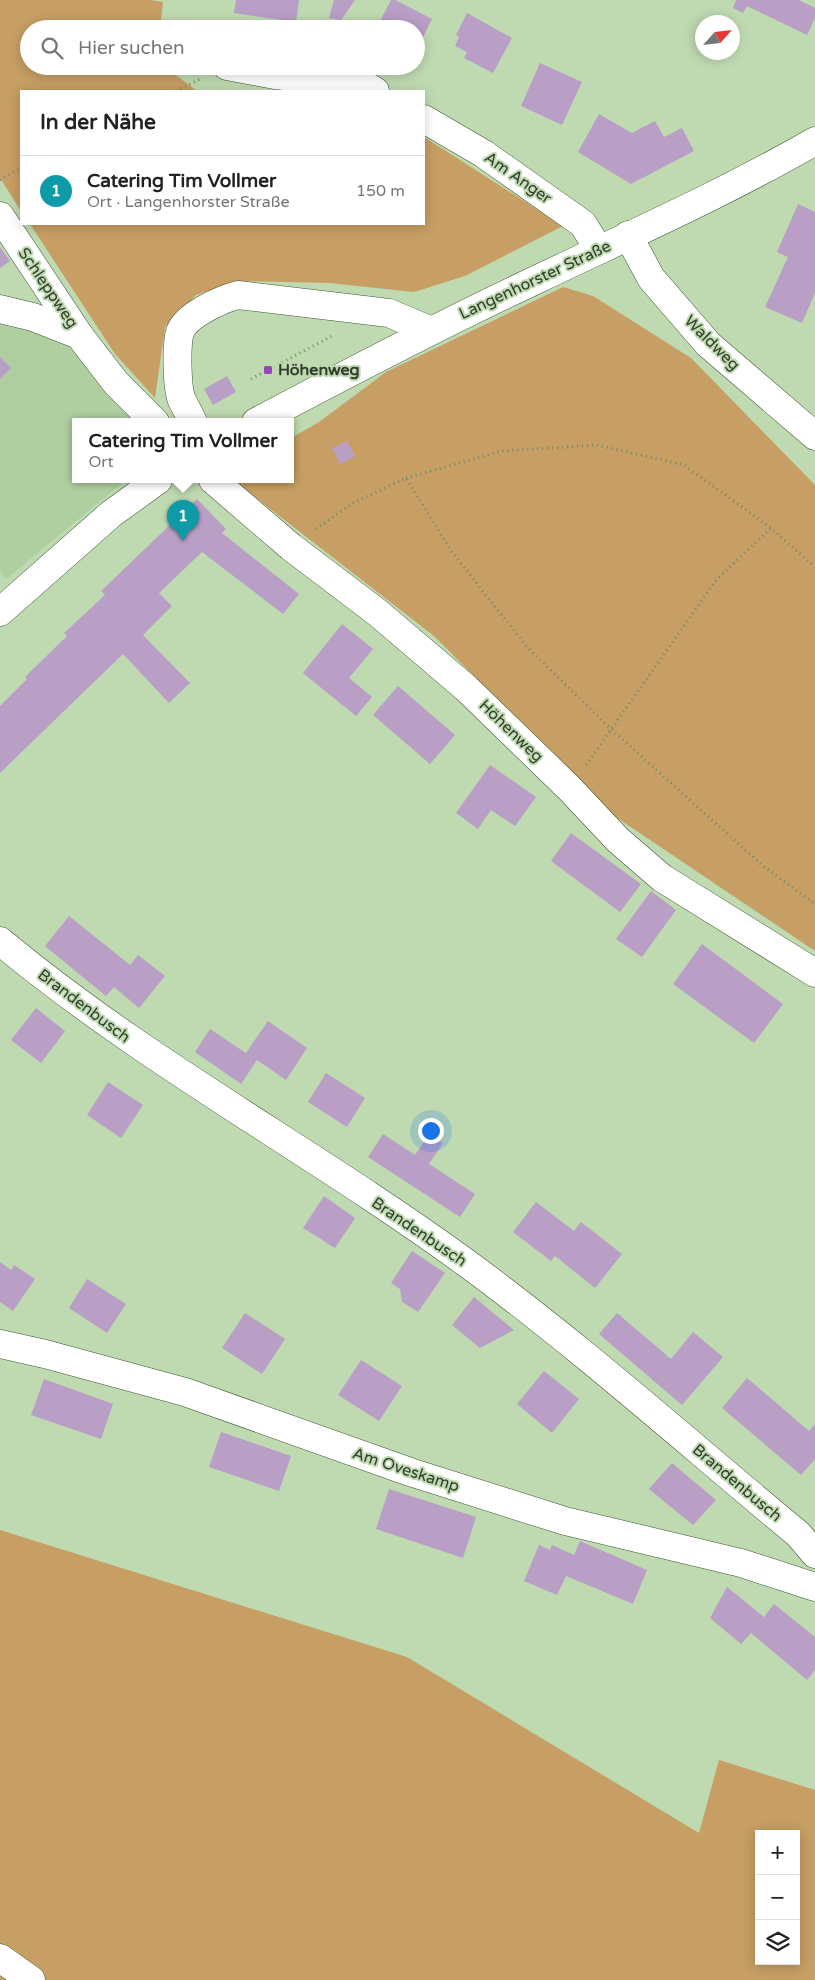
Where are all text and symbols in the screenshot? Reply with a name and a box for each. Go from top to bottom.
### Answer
north arrow [695,15,740,60]
search box [20,20,425,75]
icon: search [38,34,66,62]
text: Hier suchen [78,37,185,59]
text: In der Nähe [40,110,156,135]
street label: Am Anger [480,148,556,209]
text: Catering Tim Vollmer [87,170,276,192]
text: 1 [51,181,61,201]
text: 150 m [356,181,405,201]
text: Ort · Langenhorster Straße [87,192,290,212]
street label: Langenhorster Straße [456,236,614,324]
street label: Schleppweg [14,244,82,332]
street label: Waldweg [680,311,744,375]
place label: Höhenweg [278,360,360,380]
marker: Höhenweg [262,364,274,376]
popup [72,418,294,483]
text: Catering Tim Vollmer [88,430,278,452]
text: Ort [88,452,114,472]
pin: 1 [167,500,199,541]
street label: Höhenweg [475,695,547,767]
street label: Brandenbusch [34,965,134,1047]
your location [418,1118,444,1144]
street label: Brandenbusch [368,1193,470,1271]
street label: Brandenbusch [688,1440,786,1526]
street label: Am Oveskamp [350,1443,462,1497]
map controls [755,1830,800,1965]
button: + [755,1830,800,1875]
button: − [755,1875,800,1920]
button: layers [755,1920,800,1965]

